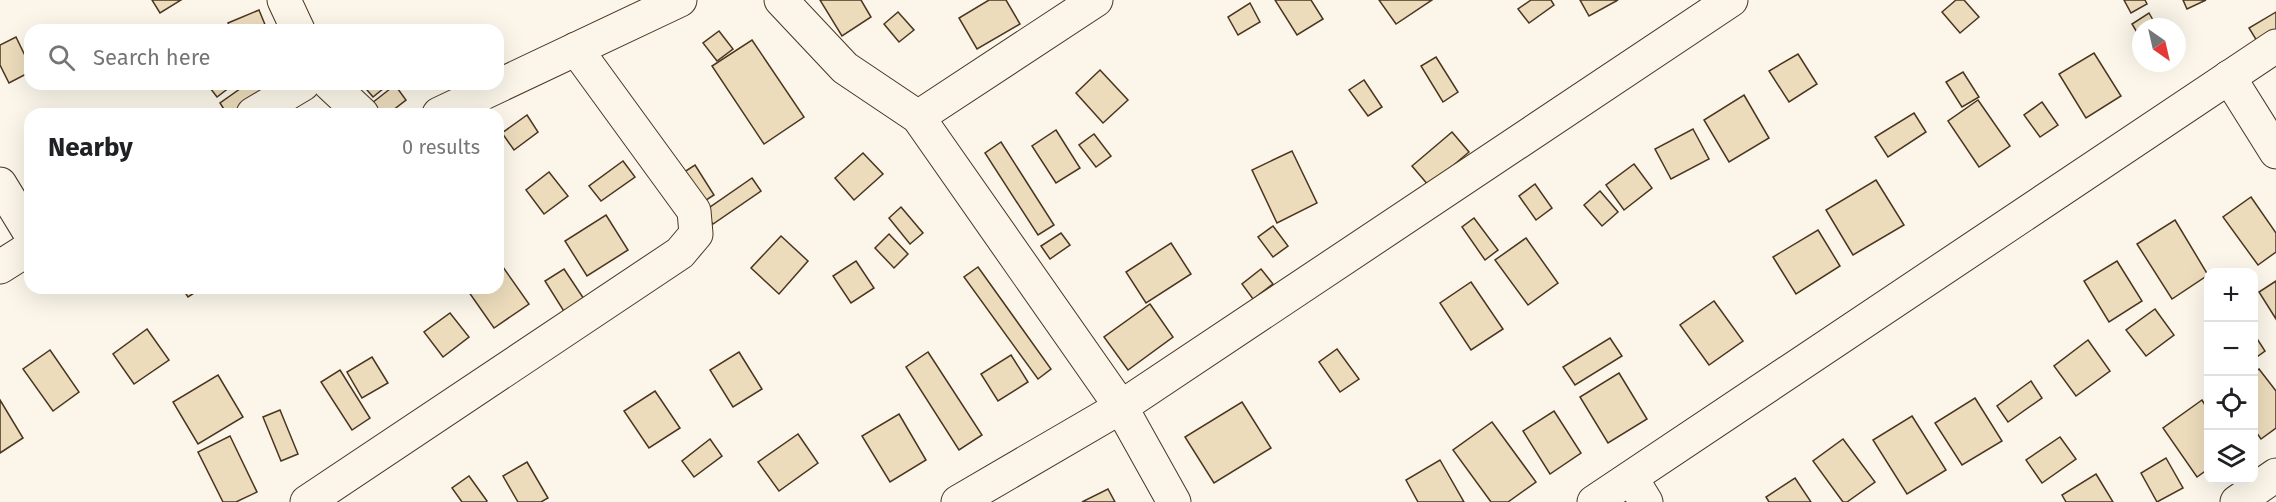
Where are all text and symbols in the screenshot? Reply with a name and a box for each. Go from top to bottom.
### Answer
north arrow [2132,18,2186,72]
search box [24,24,504,90]
icon: search [45,41,78,74]
text: Search here [93,44,211,71]
text: Nearby [48,132,133,163]
text: 0 results [402,135,480,159]
map controls [2204,268,2258,484]
button: + [2204,268,2258,322]
button: − [2204,322,2258,376]
button: locate [2204,376,2258,430]
button: layers [2204,430,2258,484]

